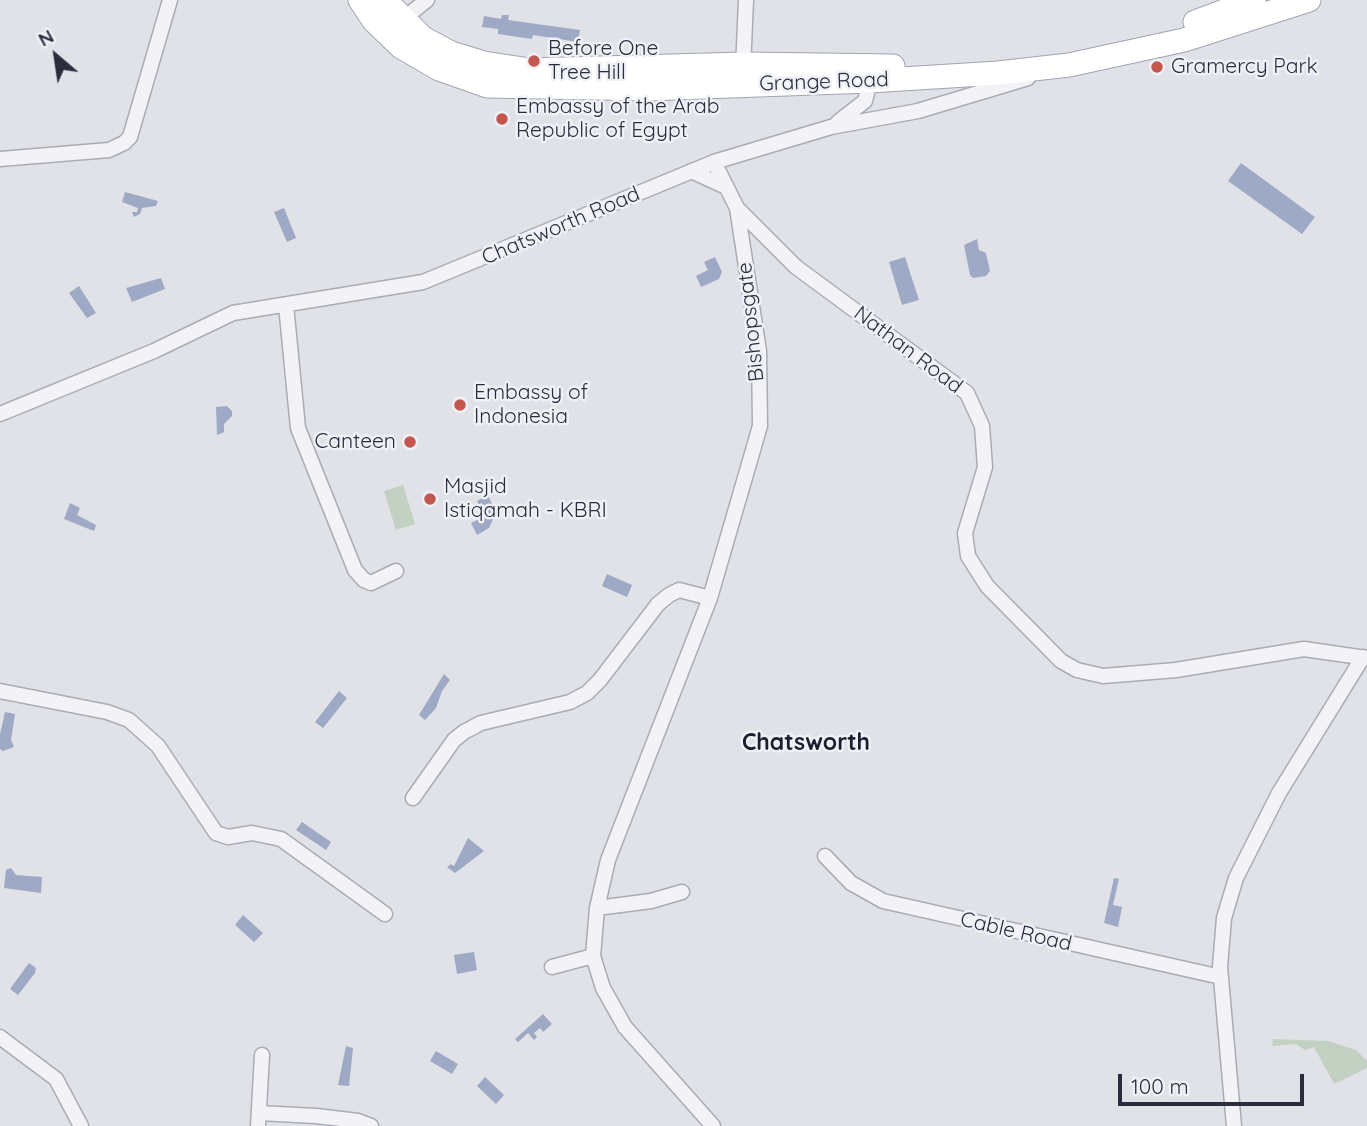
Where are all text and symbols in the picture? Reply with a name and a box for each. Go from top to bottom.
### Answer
north arrow [21,21,91,91]
text: N [34,24,58,52]
place label: Before One Tree Hill [548,36,658,86]
marker: Before One Tree Hill [526,53,542,69]
place label: Gramercy Park [1171,54,1318,80]
marker: Gramercy Park [1149,59,1165,75]
street label: Grange Road [759,67,889,97]
place label: Embassy of the Arab Republic of Egypt [516,94,719,144]
marker: Embassy of the Arab Republic of Egypt [494,111,510,127]
street label: Chatsworth Road [478,181,644,271]
street label: Bishopsgate [732,261,770,383]
street label: Nathan Road [849,301,967,399]
place label: Embassy of Indonesia [474,380,588,430]
marker: Embassy of Indonesia [452,397,468,413]
place label: Canteen [315,429,396,455]
marker: Canteen [402,434,418,450]
place label: Masjid Istiqamah - KBRI [444,474,607,524]
marker: Masjid Istiqamah - KBRI [422,491,438,507]
district label: Chatsworth [742,729,870,757]
street label: Cable Road [958,907,1074,957]
scale bar [1122,1060,1308,1104]
text: 100 m [1131,1073,1189,1099]

